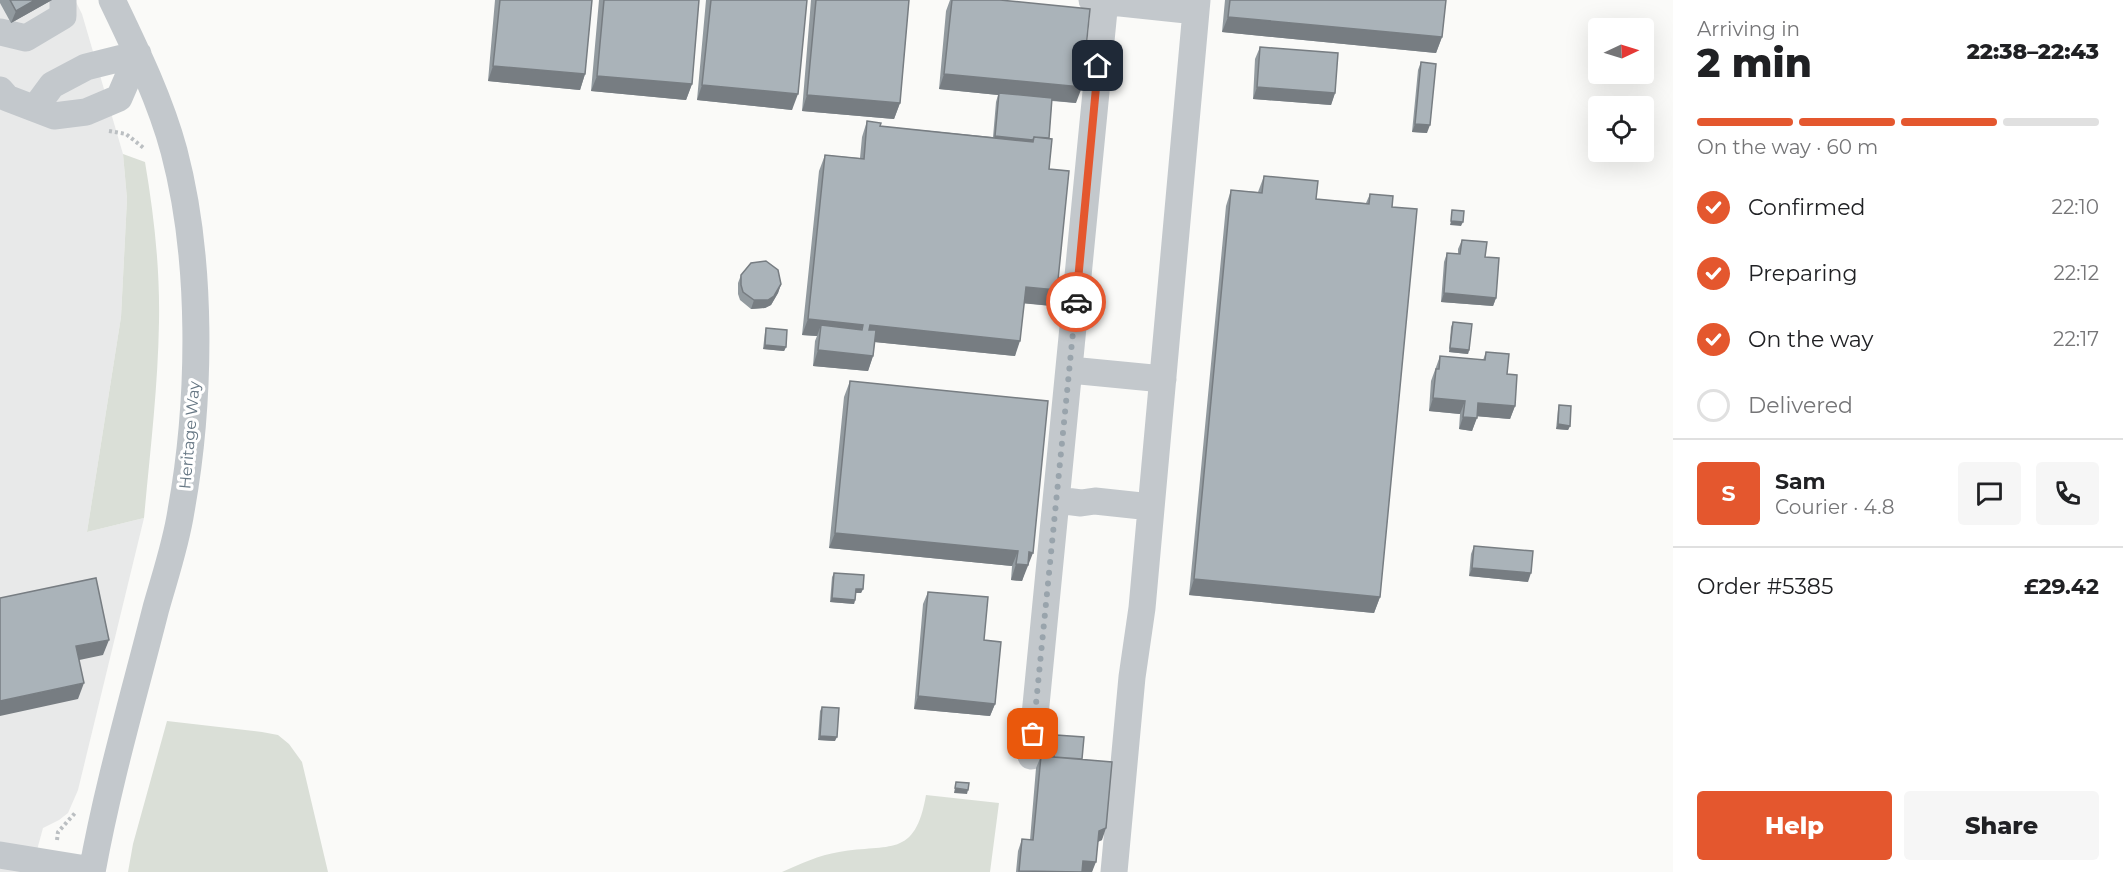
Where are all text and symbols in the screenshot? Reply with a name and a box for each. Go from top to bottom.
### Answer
text: Arriving in [1697,17,1800,41]
north arrow [1588,18,1654,84]
map controls [1588,18,1654,162]
text: 22:38–22:43 [1967,38,2099,65]
text: 2 min [1697,39,1812,87]
pin [1072,40,1123,91]
icon: home [1081,49,1114,82]
button: locate [1588,96,1654,162]
text: On the way · 60 m [1697,135,1878,159]
icon: check [1697,191,1730,224]
text: Confirmed [1748,194,1865,221]
text: 22:10 [2052,195,2099,219]
icon: check [1697,257,1730,290]
text: Preparing [1748,260,1857,287]
text: 22:12 [2053,261,2099,285]
courier [1046,272,1106,332]
icon: car [1060,286,1093,319]
icon: check [1697,323,1730,356]
text: On the way [1748,326,1873,353]
text: 22:17 [2053,327,2099,351]
street label: Heritage Way [175,380,204,490]
text: Delivered [1748,392,1853,419]
button: chat [1958,462,2021,525]
button: phone [2036,462,2099,525]
text: Sam [1775,468,1826,495]
text: S [1721,480,1736,507]
text: Courier · 4.8 [1775,495,1894,519]
text: Order #5385 [1697,573,1833,600]
text: £29.42 [2024,573,2099,600]
pin [1007,708,1058,759]
icon: bag [1016,717,1049,750]
button: Help [1697,791,1892,860]
button: Share [1904,791,2099,860]

